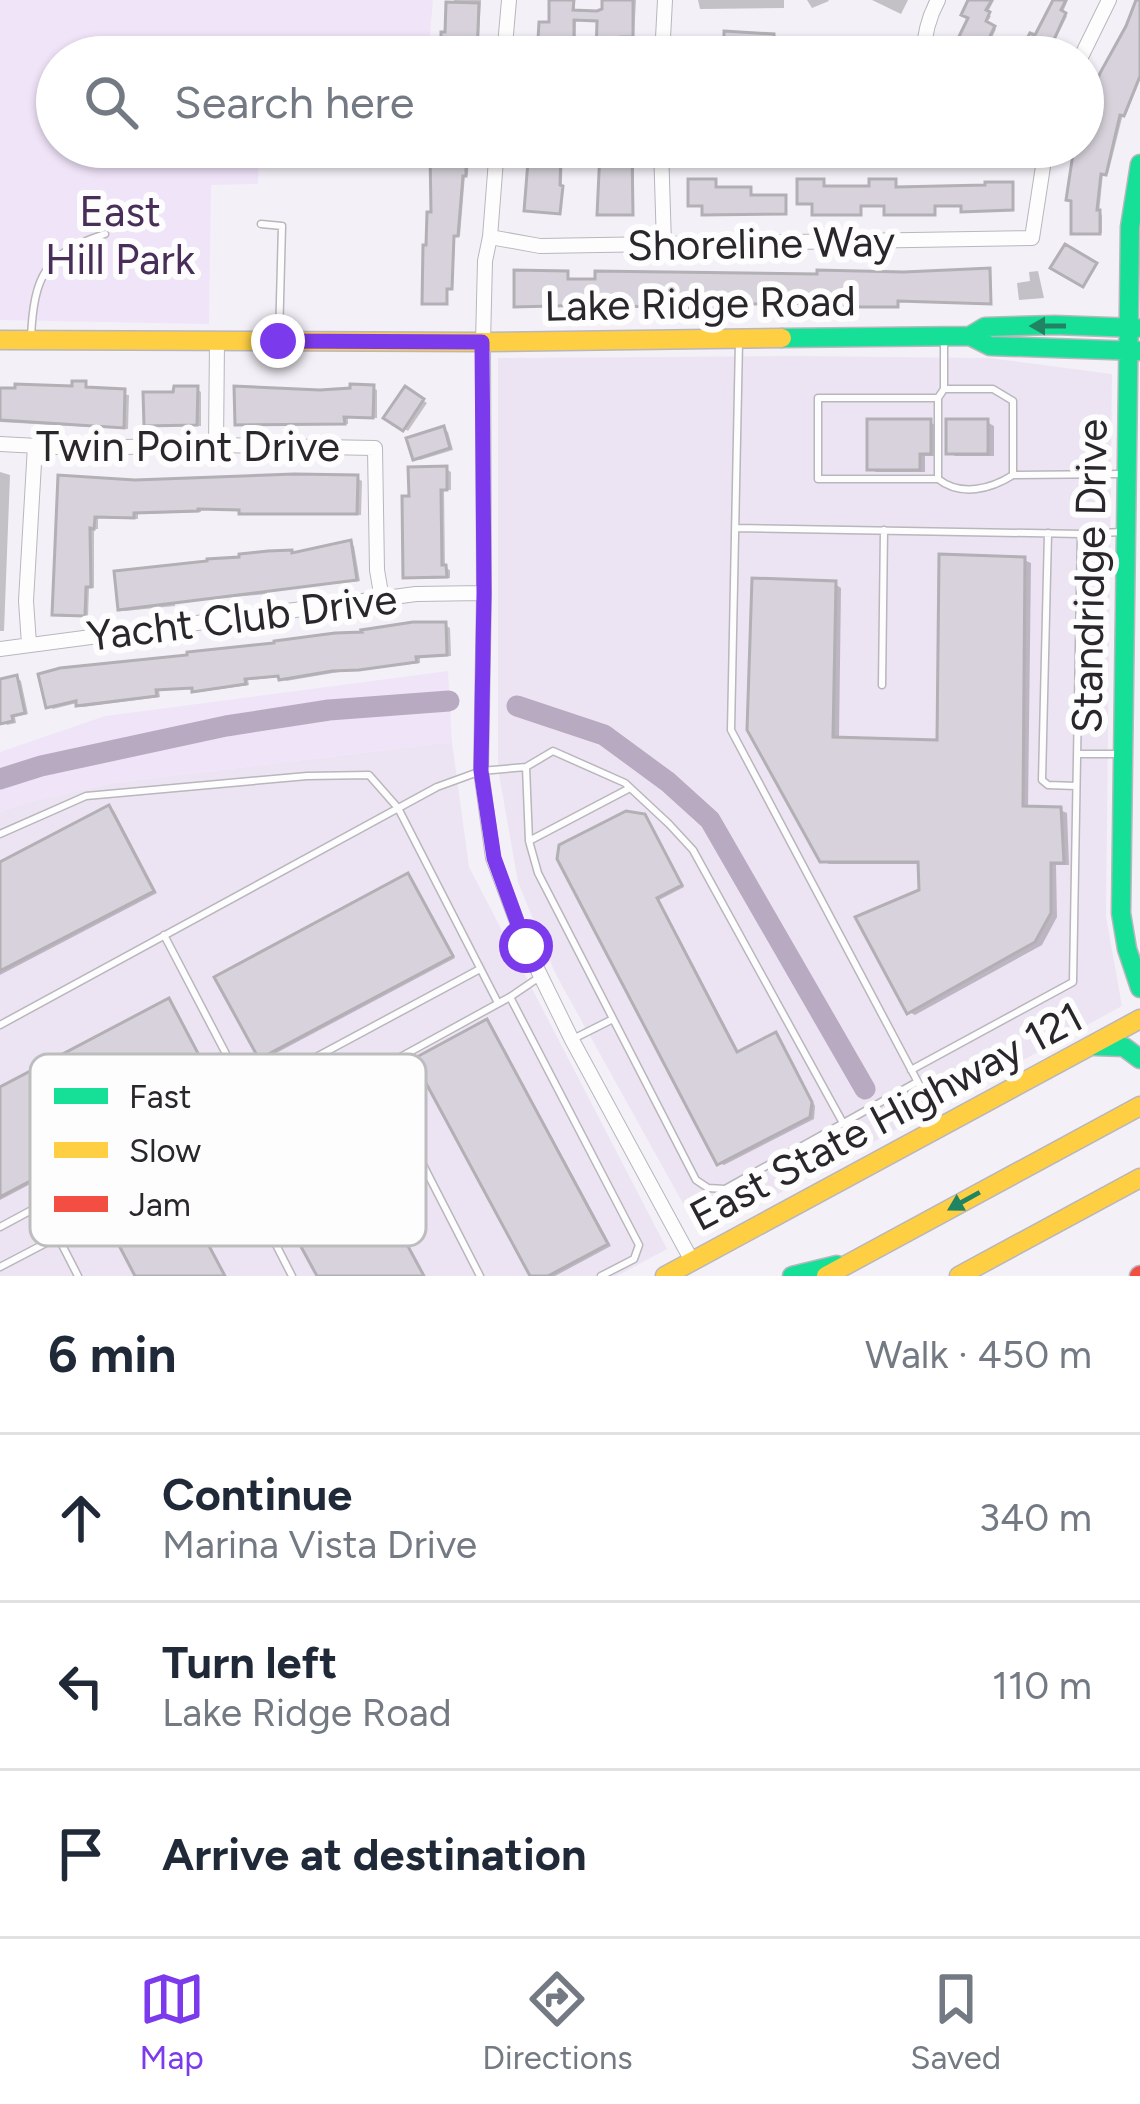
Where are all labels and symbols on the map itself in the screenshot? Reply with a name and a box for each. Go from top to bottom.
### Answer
park label: East Hill Park [45,186,196,285]
street label: Shoreline Way [626,216,896,271]
street label: Lake Ridge Road [544,275,856,332]
route end [251,314,305,368]
one-way arrow [1028,316,1066,336]
street label: Standridge Drive [1061,418,1118,734]
street label: Twin Point Drive [36,421,340,472]
street label: Yacht Club Drive [84,573,400,662]
route start [499,919,553,973]
street label: East State Highway 121 [681,991,1091,1242]
legend [30,1054,426,1246]
text: Fast [129,1077,191,1116]
text: Slow [129,1131,201,1170]
text: Jam [129,1185,191,1224]
one-way arrow [947,1190,982,1211]

